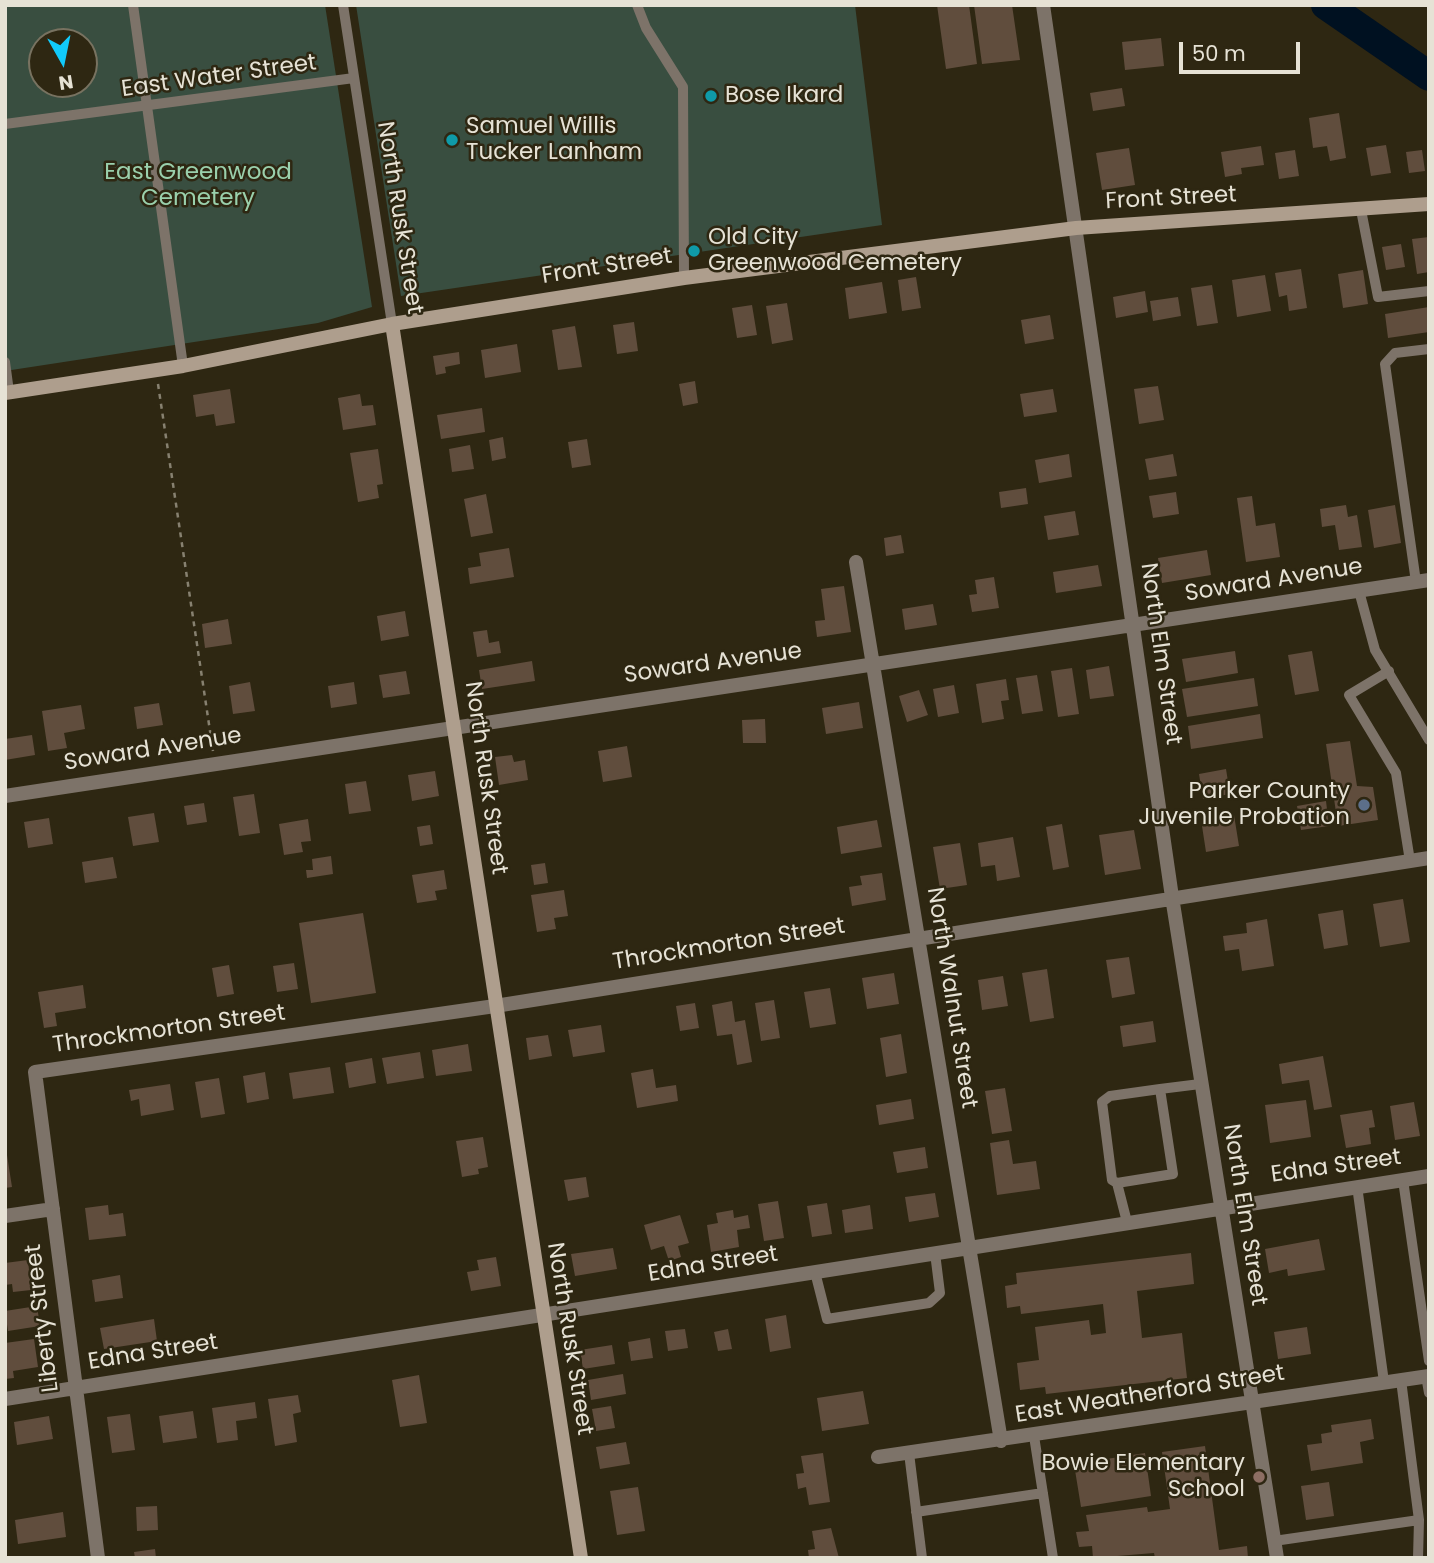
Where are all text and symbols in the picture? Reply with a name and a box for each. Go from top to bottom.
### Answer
north arrow [28,28,98,98]
scale bar [1182,28,1303,72]
text: 50 m [1192,39,1246,68]
street label: East Water Street [120,50,318,104]
text: N [57,68,75,97]
place label: Bose Ikard [725,82,843,110]
marker: Bose Ikard [703,88,719,104]
place label: Samuel Willis Tucker Lanham [466,113,642,167]
street label: North Rusk Street [370,120,428,316]
marker: Samuel Willis Tucker Lanham [444,132,460,148]
park label: East Greenwood Cemetery [104,159,292,213]
street label: Front Street [1105,182,1237,216]
place label: Old City Greenwood Cemetery [708,224,962,278]
street label: Front Street [540,243,674,291]
marker: Old City Greenwood Cemetery [686,243,702,259]
street label: Soward Avenue [1183,553,1365,609]
street label: North Elm Street [1134,561,1186,747]
street label: Soward Avenue [622,638,804,690]
street label: North Rusk Street [458,680,512,876]
street label: Soward Avenue [62,722,244,778]
place label: Parker County Juvenile Probation [1138,778,1350,832]
marker: Parker County Juvenile Probation [1356,797,1372,813]
street label: North Walnut Street [920,885,982,1111]
street label: Throckmorton Street [611,913,847,977]
street label: Throckmorton Street [51,1000,287,1060]
street label: North Elm Street [1216,1122,1272,1308]
street label: Edna Street [1269,1144,1403,1190]
street label: North Rusk Street [540,1241,598,1437]
street label: Edna Street [646,1241,780,1289]
street label: Liberty Street [20,1242,66,1394]
street label: Edna Street [86,1329,220,1377]
street label: East Weatherford Street [1014,1360,1286,1430]
place label: Bowie Elementary School [1041,1450,1245,1504]
marker: Bowie Elementary School [1251,1469,1267,1485]

